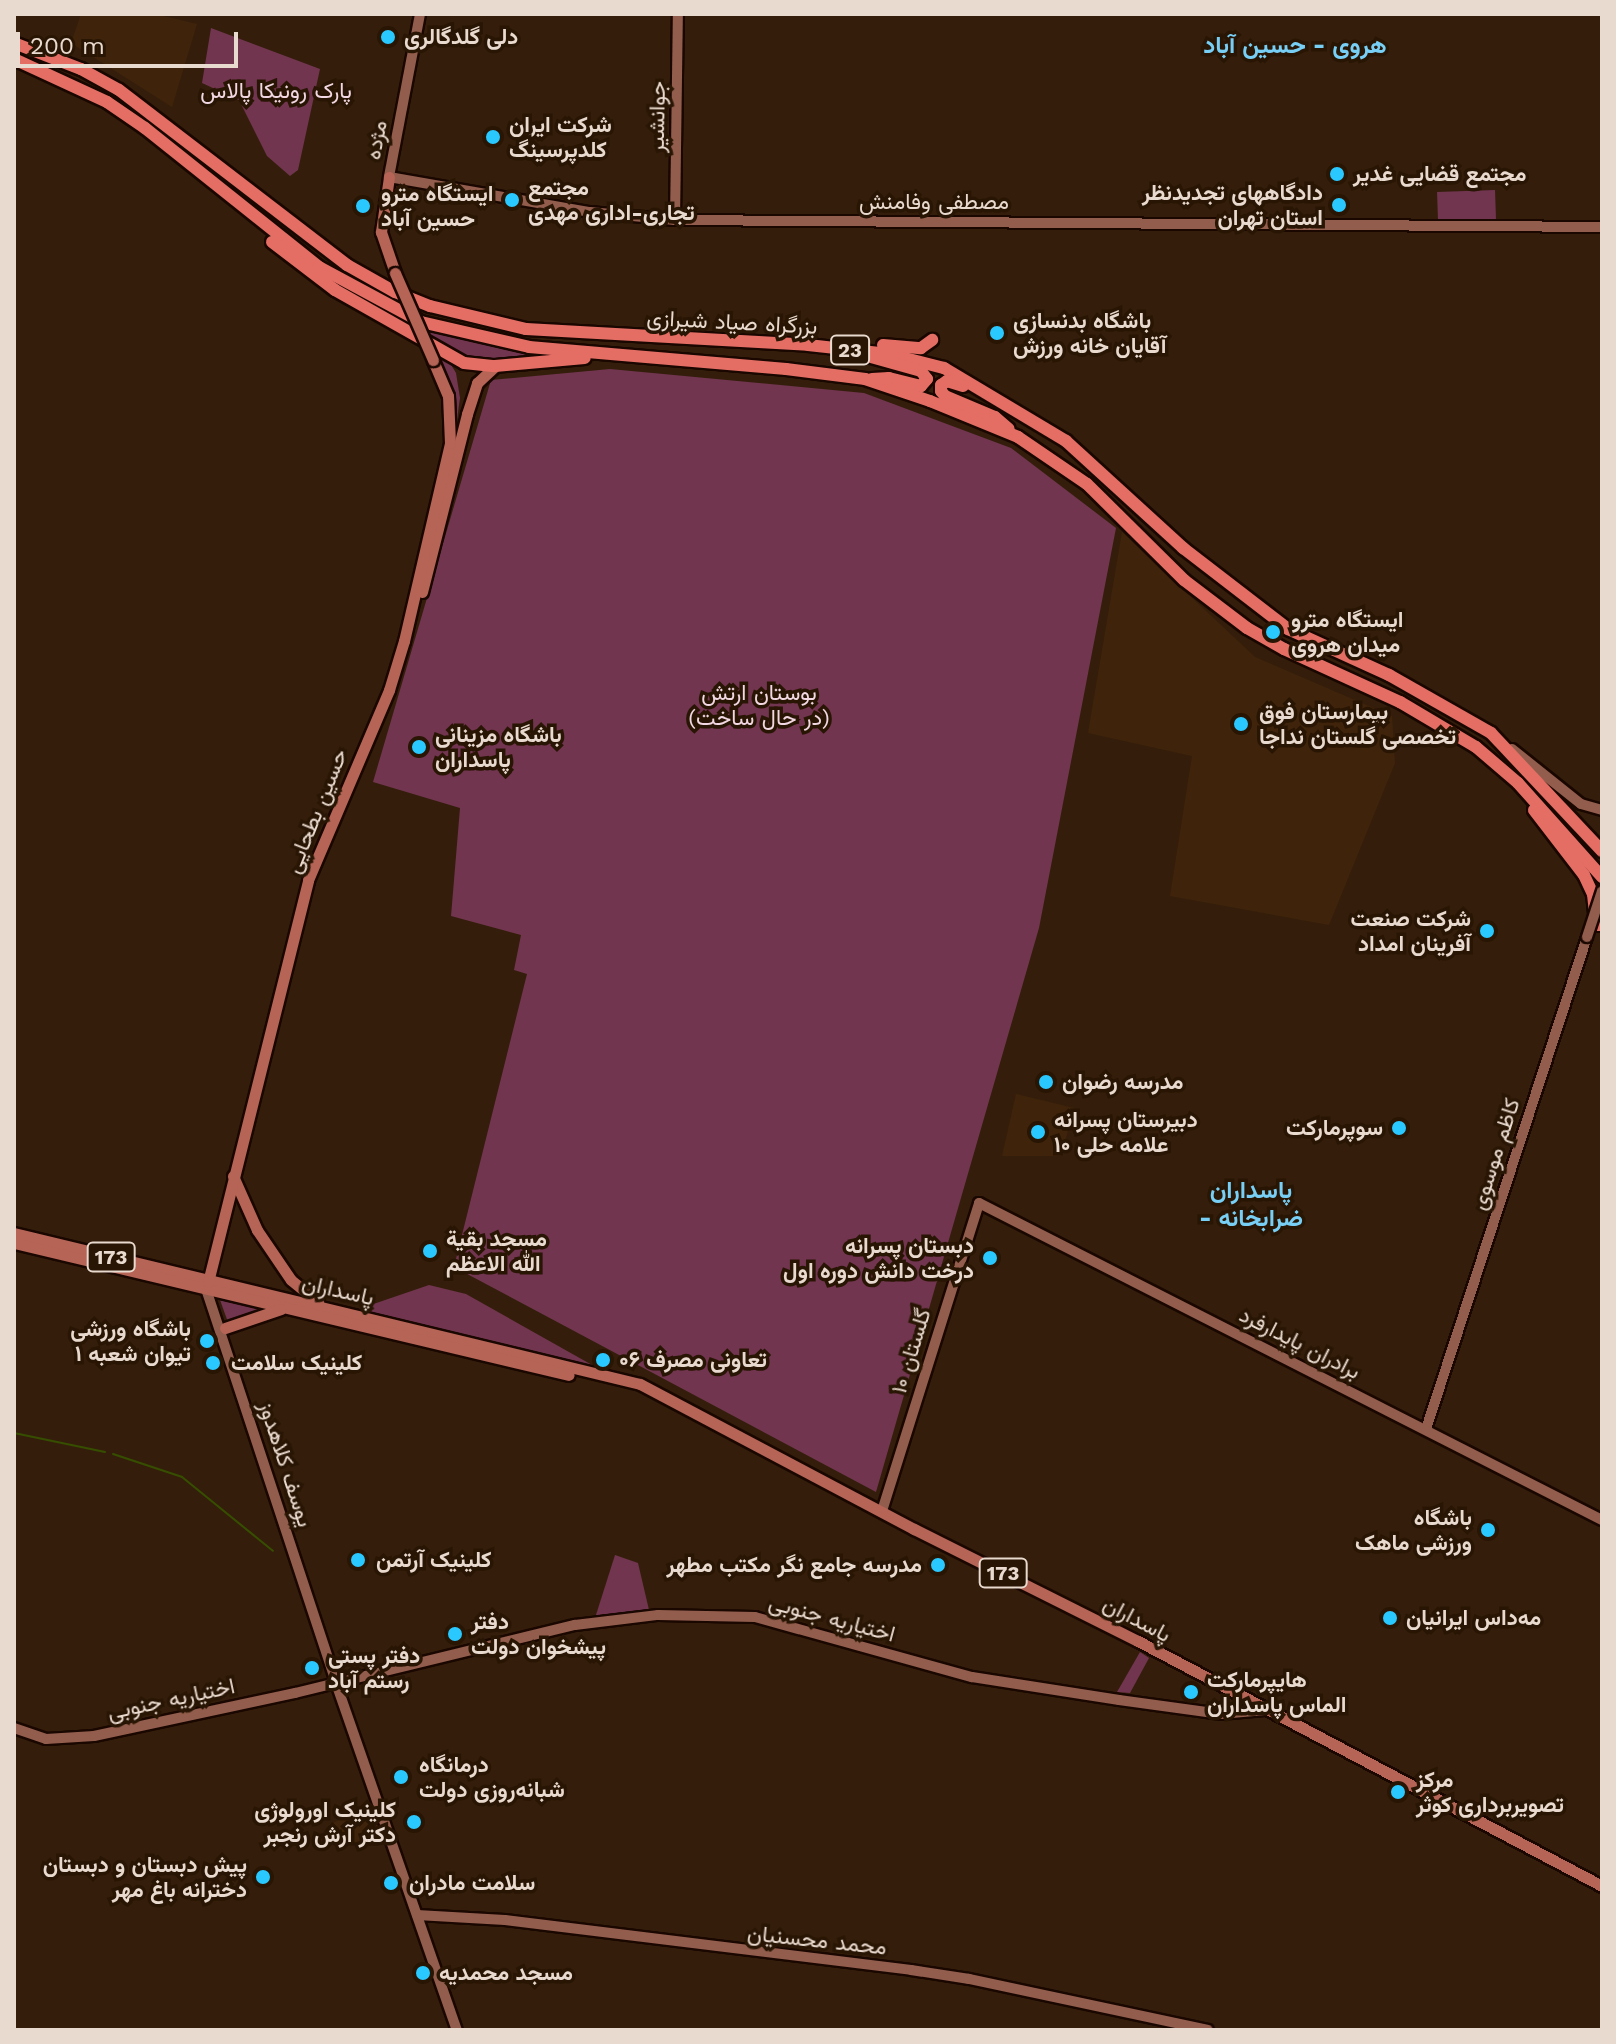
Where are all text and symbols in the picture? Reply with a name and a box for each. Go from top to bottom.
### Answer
scale bar [20,16,242,66]
place label: دلی گلدگالری [404,24,518,50]
marker: دلی گلدگالری [379,28,397,46]
text: 200 m [30,32,105,60]
district label: هروی - حسین آباد [1203,32,1387,60]
park label: پارک رونیکا پالاس [200,78,352,104]
street label: جوانشیر [643,81,671,153]
place label: شرکت ایران کلدپرسینگ [509,111,612,162]
street label: مژده [359,118,393,162]
marker: شرکت ایران کلدپرسینگ [484,128,502,146]
place label: مجتمع قضایی غدیر [1353,161,1526,187]
marker: مجتمع قضایی غدیر [1328,165,1346,183]
place label: مجتمع تجاری-اداری مهدی [528,174,695,226]
place label: دادگاههای تجدیدنظر استان تهران [1142,179,1323,230]
place label: ایستگاه مترو حسین آباد [381,180,493,232]
street label: مصطفی وفامنش [859,189,1009,215]
marker: مجتمع تجاری-اداری مهدی [503,191,521,209]
marker: ایستگاه مترو حسین آباد [352,195,374,217]
marker: دادگاههای تجدیدنظر استان تهران [1330,196,1348,214]
street label: بزرگراه صیاد شیرازی [646,304,818,340]
place label: باشگاه بدنسازی آقایان خانه ورزش [1013,307,1167,358]
marker: باشگاه بدنسازی آقایان خانه ورزش [988,324,1006,342]
road number: 23 [830,334,870,366]
place label: ایستگاه مترو میدان هروی [1291,606,1403,658]
marker: ایستگاه مترو میدان هروی [1262,621,1284,643]
park label: بوستان ارتش (در حال ساخت) [688,679,830,730]
place label: بیمارستان فوق تخصصی گلستان نداجا [1259,698,1456,750]
marker: بیمارستان فوق تخصصی گلستان نداجا [1230,713,1252,735]
place label: باشگاه مزینانی پاسداران [435,721,562,772]
marker: باشگاه مزینانی پاسداران [410,738,428,756]
street label: حسین بطحایی [279,745,353,877]
place label: شرکت صنعت آفرینان امداد [1351,905,1471,956]
marker: شرکت صنعت آفرینان امداد [1478,922,1496,940]
place label: مدرسه رضوان [1062,1069,1184,1095]
marker: مدرسه رضوان [1037,1073,1055,1091]
street label: کاظم موسوی [1465,1095,1525,1213]
place label: دبیرستان پسرانه علامه حلی ۱۰ [1054,1106,1198,1158]
place label: سوپرمارکت [1286,1115,1383,1141]
marker: سوپرمارکت [1390,1119,1408,1137]
marker: دبیرستان پسرانه علامه حلی ۱۰ [1029,1123,1047,1141]
district label: پاسداران - ضرابخانه [1199,1177,1303,1233]
place label: مسجد بقیة الله الاعظم [446,1225,547,1276]
place label: دبستان پسرانه درخت دانش دوره اول [783,1232,974,1284]
road number: 173 [85,1241,137,1273]
marker: مسجد بقیة الله الاعظم [421,1242,439,1260]
marker: دبستان پسرانه درخت دانش دوره اول [981,1249,999,1267]
street label: پاسداران [300,1269,376,1311]
street label: برادران پایدارفرد [1235,1301,1365,1385]
street label: گلستان ۱۰ [886,1305,936,1397]
place label: باشگاه ورزشی تیوان شعبه ۱ [70,1315,191,1366]
marker: باشگاه ورزشی تیوان شعبه ۱ [198,1332,216,1350]
place label: تعاونی مصرف ۰۶ [619,1347,767,1373]
place label: کلینیک سلامت [231,1350,362,1376]
marker: تعاونی مصرف ۰۶ [594,1351,612,1369]
marker: کلینیک سلامت [202,1352,224,1374]
street label: یوسف کلاهدوز [253,1398,319,1530]
place label: باشگاه ورزشی ماهک [1355,1504,1472,1556]
marker: باشگاه ورزشی ماهک [1479,1521,1497,1539]
place label: کلینیک آرتمن [376,1547,491,1573]
marker: کلینیک آرتمن [347,1549,369,1571]
place label: مدرسه جامع نگر مکتب مطهر [666,1552,922,1578]
marker: مدرسه جامع نگر مکتب مطهر [929,1556,947,1574]
road number: 173 [977,1557,1029,1589]
street label: اختیاریه جنوبی [766,1588,898,1648]
street label: پاسداران [1099,1590,1175,1648]
place label: مه‌داس ایرانیان [1406,1605,1541,1631]
place label: دفتر پیشخوان دولت [471,1608,606,1660]
marker: مه‌داس ایرانیان [1381,1609,1399,1627]
marker: دفتر پیشخوان دولت [446,1625,464,1643]
place label: دفتر پستی رستم آباد [328,1642,420,1694]
marker: دفتر پستی رستم آباد [303,1659,321,1677]
place label: هایپرمارکت الماس پاسداران [1207,1666,1346,1718]
street label: اختیاریه جنوبی [105,1673,237,1725]
marker: هایپرمارکت الماس پاسداران [1182,1683,1200,1701]
place label: درمانگاه شبانه‌روزی دولت [419,1751,565,1802]
marker: درمانگاه شبانه‌روزی دولت [390,1766,412,1788]
place label: مرکز تصویربرداری کوثر [1416,1766,1564,1818]
marker: مرکز تصویربرداری کوثر [1387,1781,1409,1803]
place label: کلینیک اورولوژی دکتر آرش رنجبر [254,1796,396,1848]
marker: کلینیک اورولوژی دکتر آرش رنجبر [403,1811,425,1833]
place label: پیش دبستان و دبستان دخترانه باغ مهر [43,1851,247,1902]
marker: پیش دبستان و دبستان دخترانه باغ مهر [254,1868,272,1886]
place label: سلامت مادران [409,1870,535,1896]
marker: سلامت مادران [380,1872,402,1894]
street label: محمد محسنیان [746,1920,888,1960]
place label: مسجد محمدیه [439,1960,573,1986]
marker: مسجد محمدیه [414,1964,432,1982]

